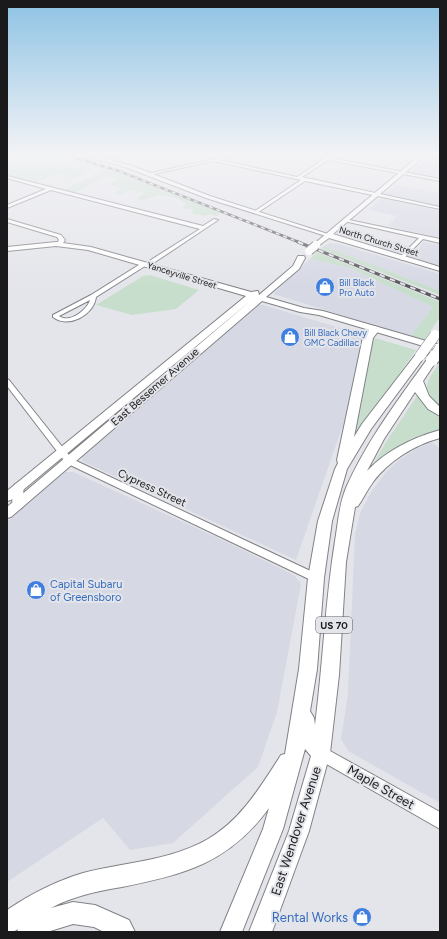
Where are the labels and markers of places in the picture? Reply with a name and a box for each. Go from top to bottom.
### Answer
shop icon: Bill Black Pro Auto [314,276,336,298]
place label: Bill Black Pro Auto [339,277,375,298]
shop icon: Bill Black Chevy GMC Cadillac [279,326,301,348]
place label: Bill Black Chevy GMC Cadillac [304,327,367,348]
place label: Capital Subaru of Greensboro [50,578,122,604]
shop icon: Capital Subaru of Greensboro [25,579,47,601]
shop icon: Rental Works [351,906,373,928]
place label: Rental Works [272,910,348,925]

